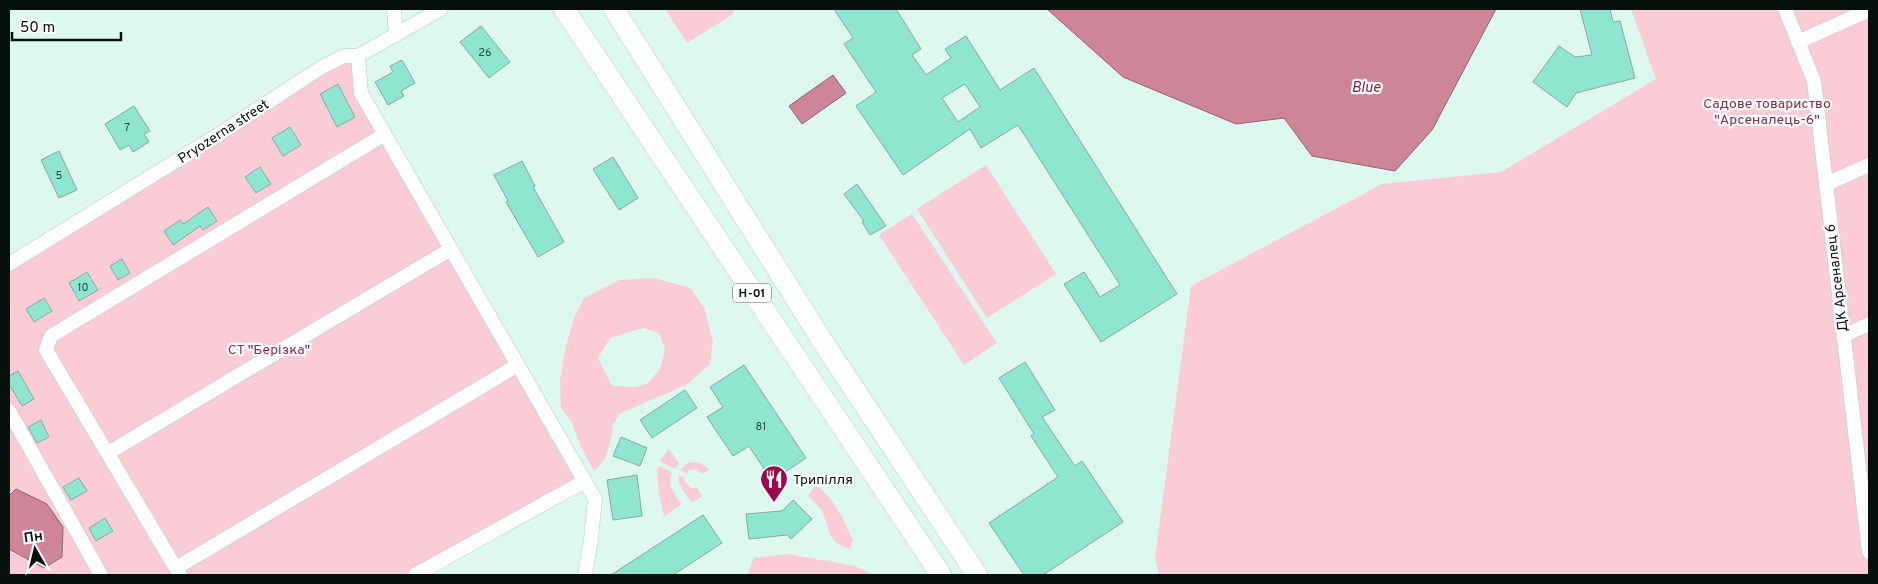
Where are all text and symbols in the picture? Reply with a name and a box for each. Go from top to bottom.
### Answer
scale bar [12,10,121,42]
text: 50 m [20,19,55,38]
house number: 26 [478,46,492,60]
water label: Blue [1351,79,1381,98]
park label: Садове товариство "Арсеналець-6" [1703,96,1831,129]
street label: Pryozerna street [175,97,272,168]
house number: 7 [124,121,130,135]
house number: 5 [56,169,63,183]
street label: ДК Арсеналец 6 [1822,223,1853,333]
house number: 10 [77,281,89,295]
road number: Н-01 [733,284,771,302]
park label: СТ "Берізка" [228,342,310,359]
house number: 81 [756,420,766,434]
restaurant icon: Трипілля [759,464,789,503]
place label: Трипілля [793,472,853,489]
north arrow [10,524,60,574]
text: Пн [23,528,44,547]

